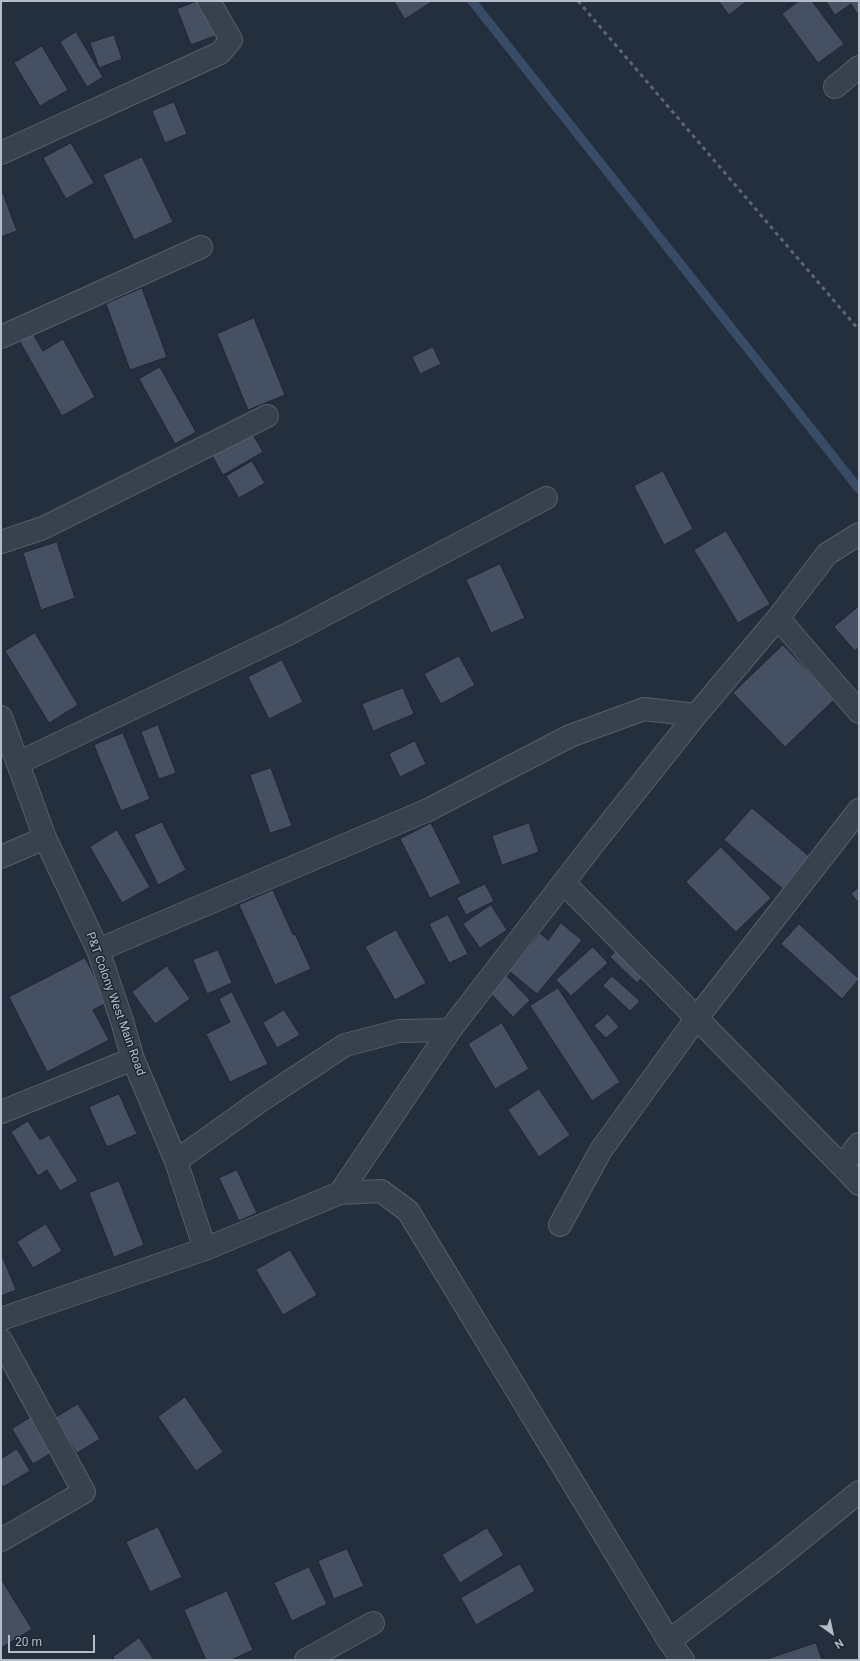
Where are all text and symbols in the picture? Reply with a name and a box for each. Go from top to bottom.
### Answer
street label: P&T Colony West Main Road [82,930,148,1078]
north arrow [812,1613,852,1653]
scale bar [10,1627,97,1653]
text: 20 m [15,1635,42,1649]
text: N [832,1636,846,1651]

